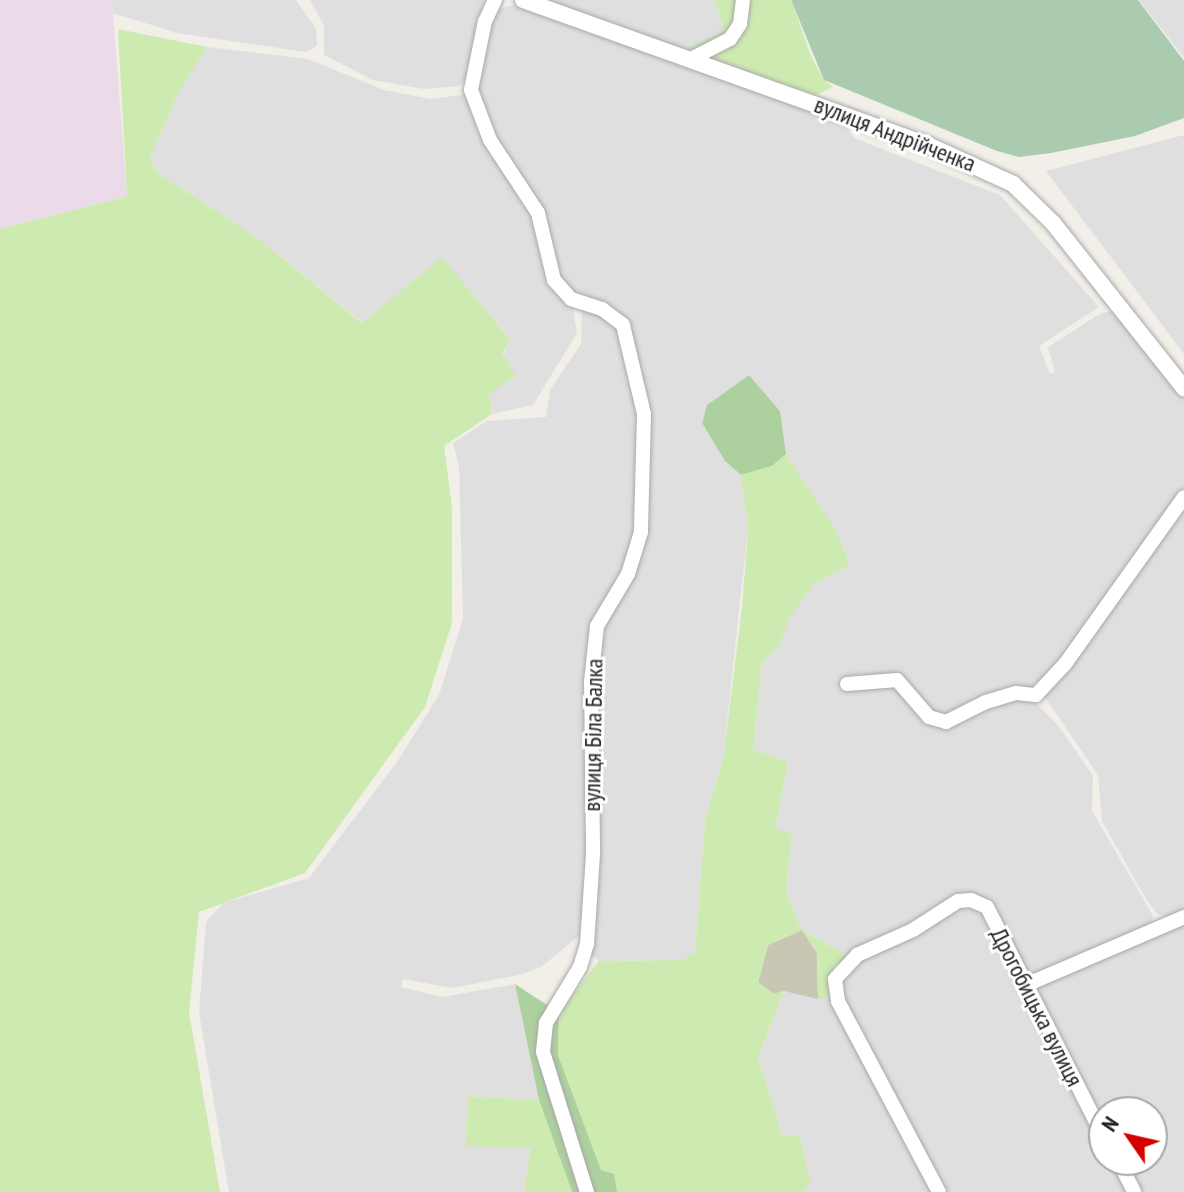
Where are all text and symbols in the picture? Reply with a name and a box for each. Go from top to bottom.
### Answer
street label: вулиця Андрійченка [810,90,980,178]
street label: вулиця Біла Балка [577,658,609,812]
street label: Дрогобицька вулиця [985,923,1089,1091]
north arrow [1088,1096,1168,1176]
text: N [1095,1111,1125,1136]

